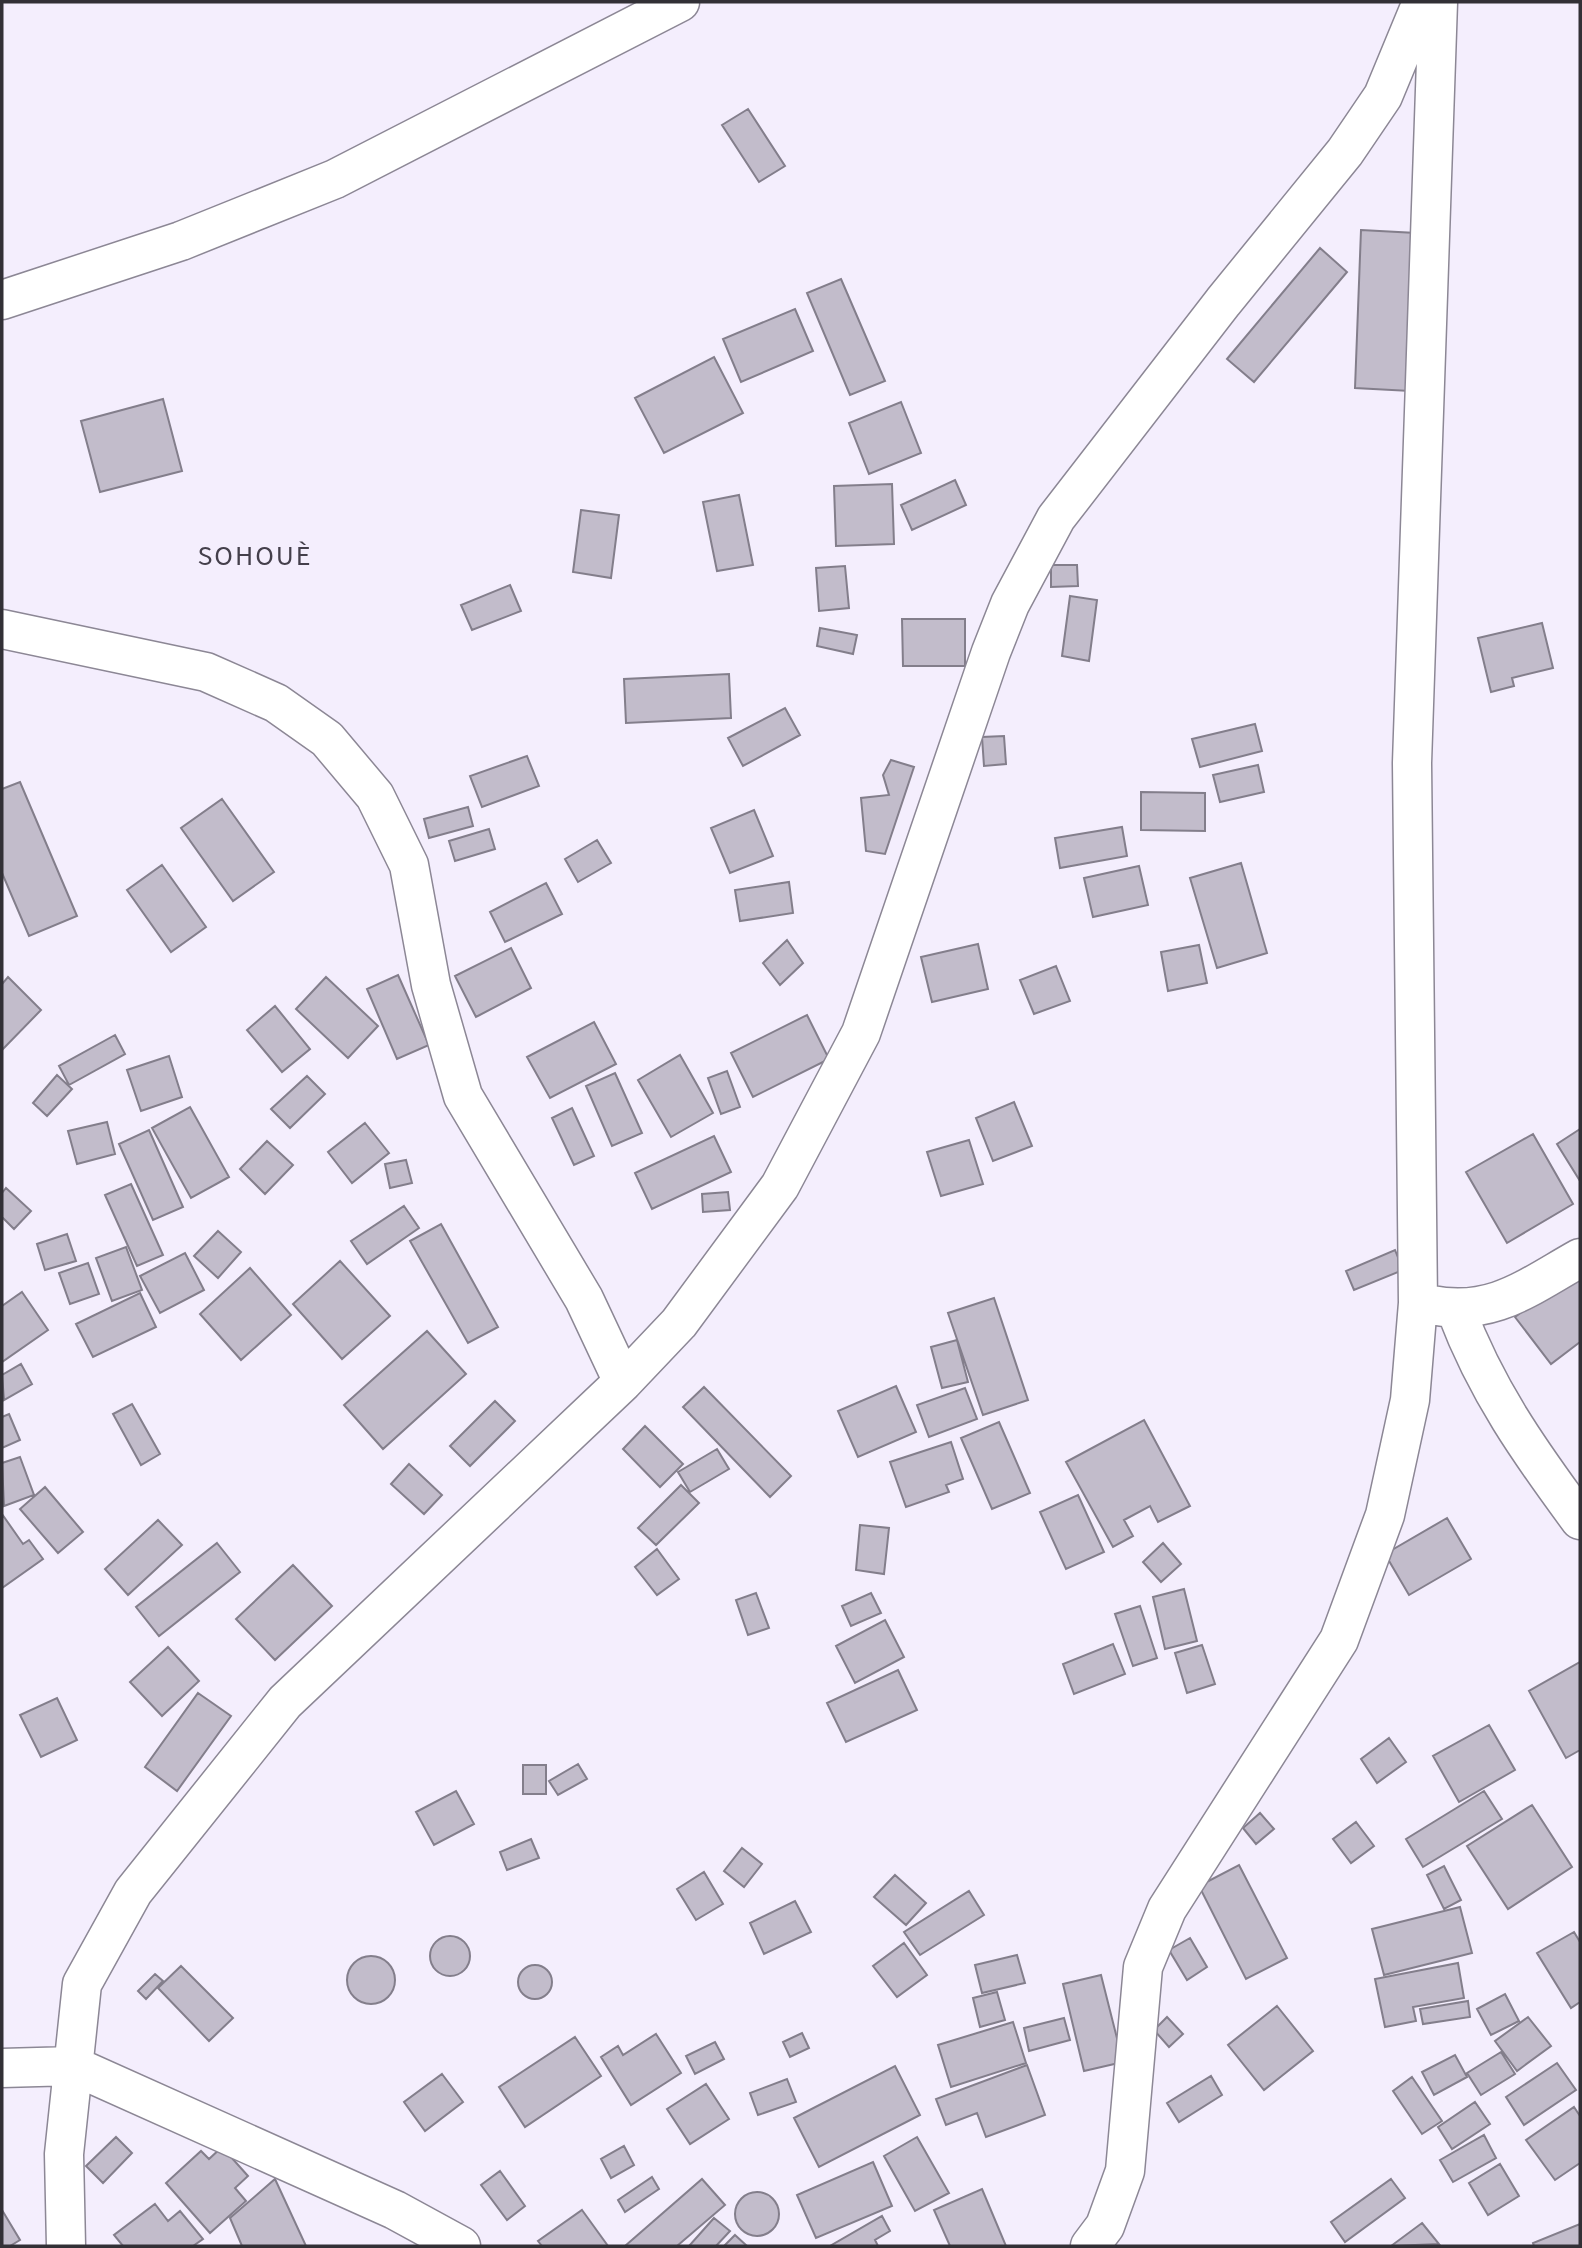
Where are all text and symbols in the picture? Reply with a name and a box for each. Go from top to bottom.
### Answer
district label: SOHOUÈ [197,536,313,576]

